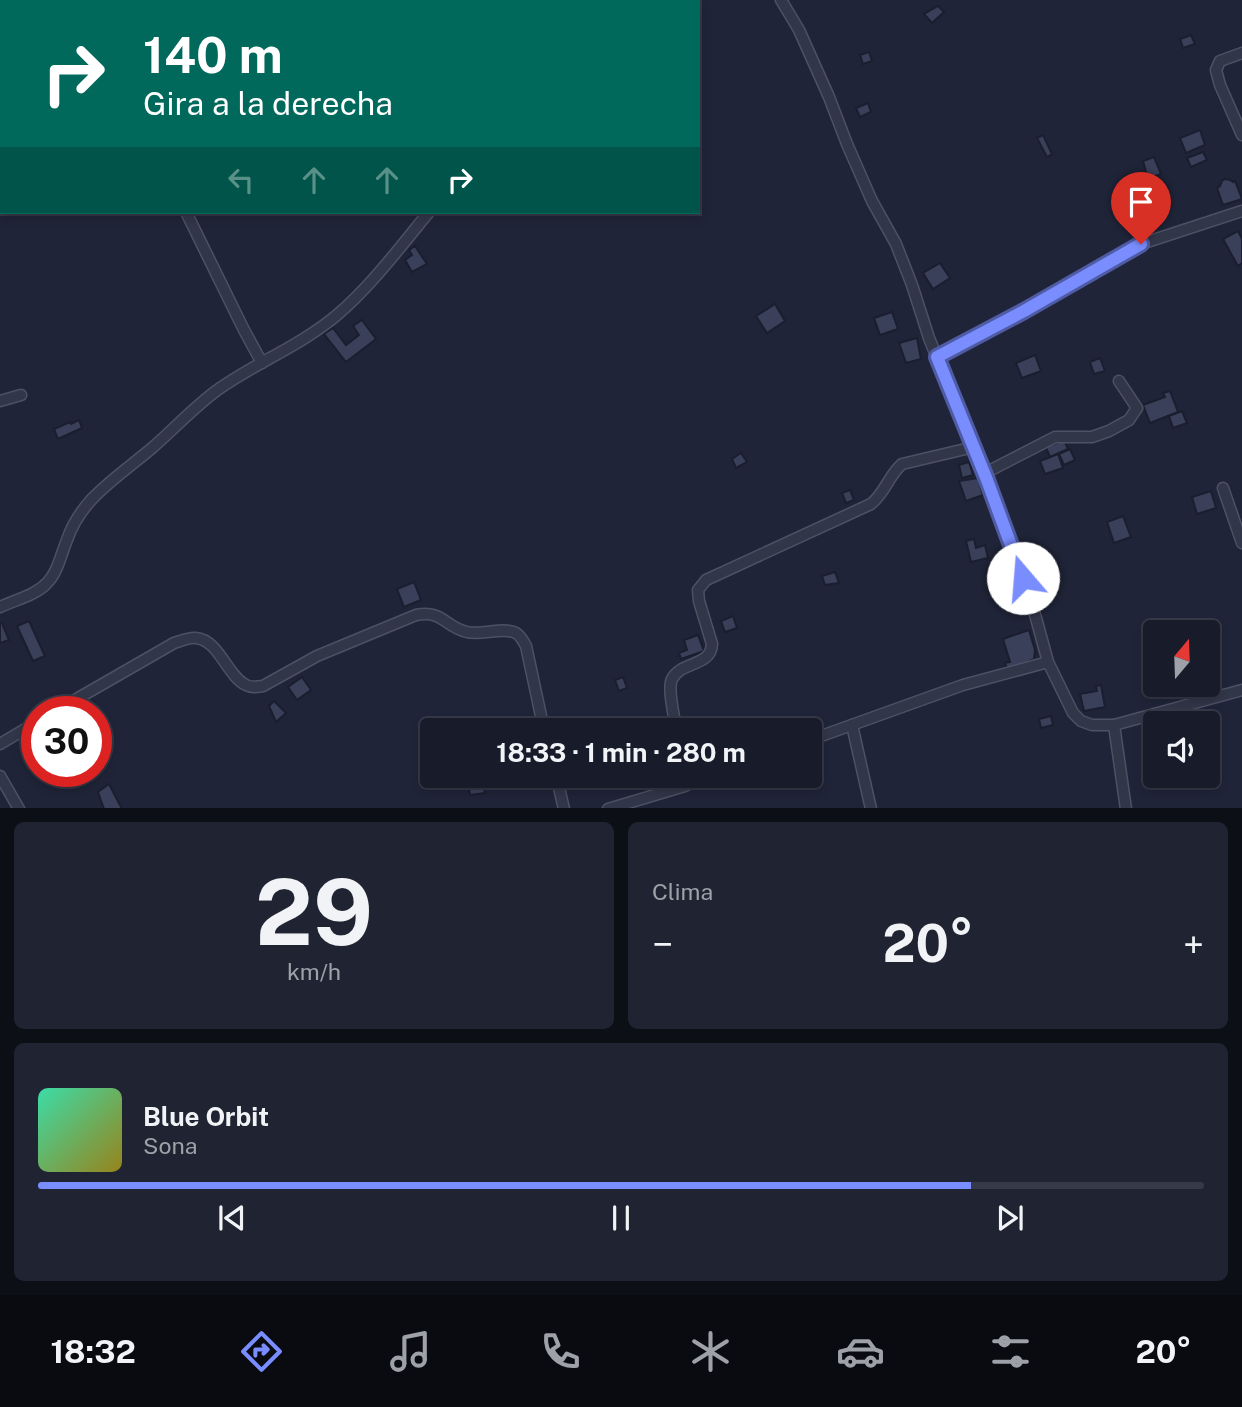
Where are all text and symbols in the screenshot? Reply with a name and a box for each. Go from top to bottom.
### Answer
text: 140 m [143,26,283,84]
icon: right [28,28,119,119]
text: Gira a la derecha [143,85,393,122]
icon: left [222,161,260,199]
icon: ahead [295,161,333,199]
icon: ahead [368,161,406,199]
icon: right [441,161,479,199]
pin [1111,172,1171,244]
icon: arrive [1122,183,1160,221]
position arrow [986,541,1060,615]
north arrow [1143,620,1220,696]
map controls [1143,620,1220,788]
speed limit sign: 30 [21,696,112,787]
button: sound [1143,711,1220,788]
text: 18:33 · 1 min · 280 m [496,737,746,768]
text: 29 [255,859,373,965]
text: Clima [652,878,713,905]
text: 20° [882,913,974,974]
text: − [652,922,673,967]
text: + [1183,922,1204,967]
text: km/h [287,958,341,985]
text: Blue Orbit [143,1101,269,1132]
text: Sona [143,1132,197,1159]
icon: previous [213,1199,251,1237]
icon: pause [602,1199,640,1237]
icon: next [991,1199,1029,1237]
icon: directions [237,1327,286,1376]
icon: music [386,1327,435,1376]
icon: phone [536,1327,585,1376]
icon: climate [686,1327,735,1376]
icon: car [836,1327,885,1376]
icon: filters [986,1327,1035,1376]
text: 18:32 [50,1333,136,1370]
text: 20° [1135,1333,1192,1370]

